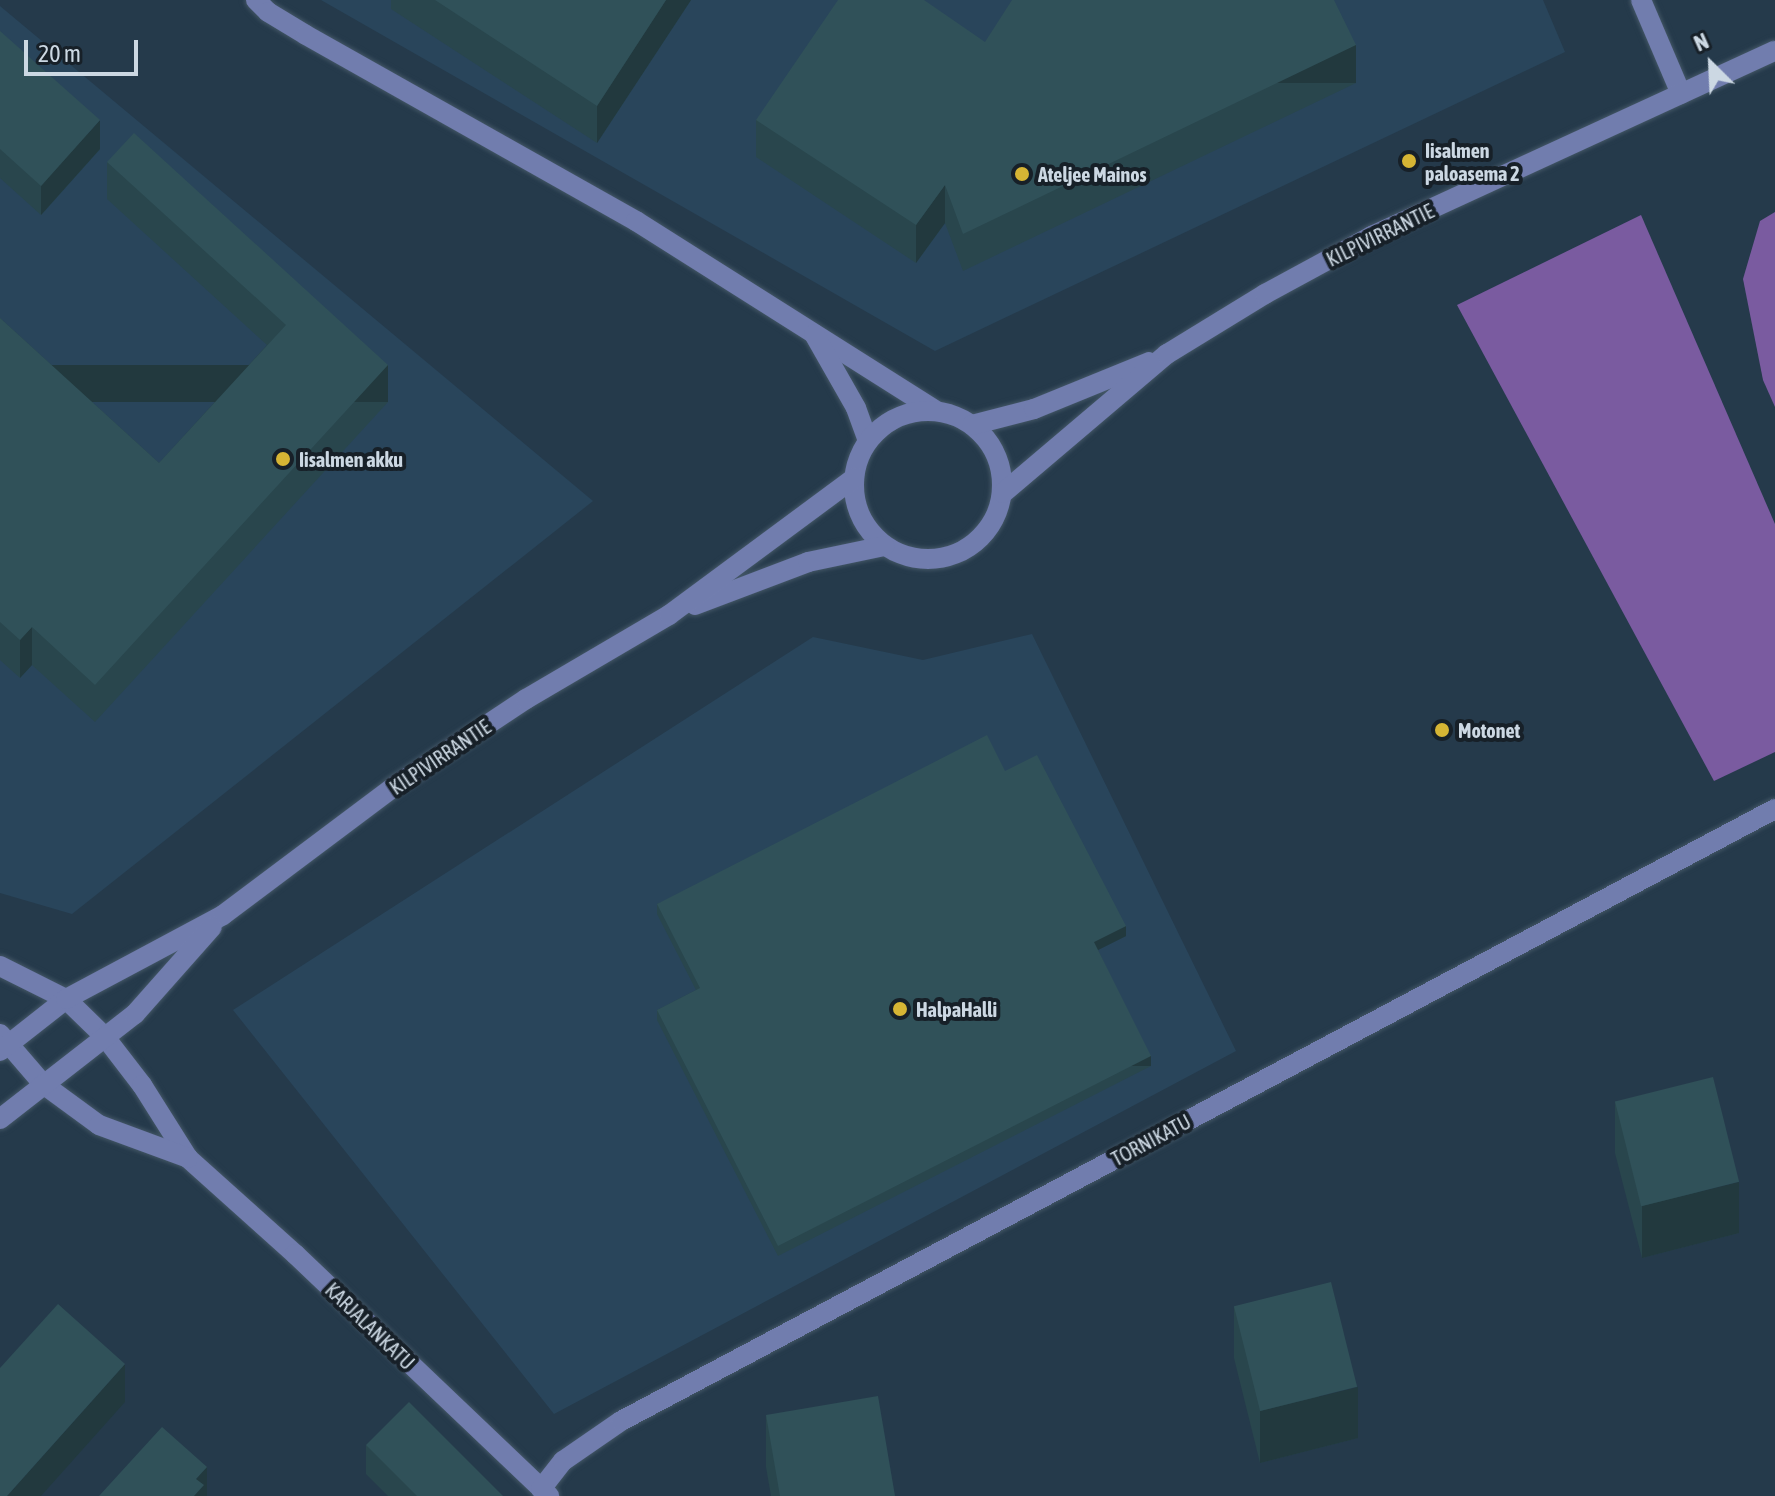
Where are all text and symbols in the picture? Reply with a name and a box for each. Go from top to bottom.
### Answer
scale bar [28,24,142,74]
north arrow [1671,24,1751,104]
text: N [1690,28,1712,57]
text: 20 m [38,40,81,67]
place label: Iisalmen paloasema 2 [1425,138,1520,185]
marker: Iisalmen paloasema 2 [1400,152,1418,170]
place label: Ateljee Mainos [1038,162,1147,186]
marker: Ateljee Mainos [1013,165,1031,183]
street label: KILPIVIRRANTIE [1322,199,1438,271]
place label: Iisalmen akku [299,447,403,471]
marker: Iisalmen akku [274,450,292,468]
street label: KILPIVIRRANTIE [385,714,495,800]
place label: Motonet [1458,718,1520,742]
marker: Motonet [1433,721,1451,739]
place label: HalpaHalli [916,997,997,1021]
marker: HalpaHalli [891,1000,909,1018]
street label: TORNIKATU [1107,1109,1195,1171]
street label: KARJALANKATU [320,1278,420,1374]

